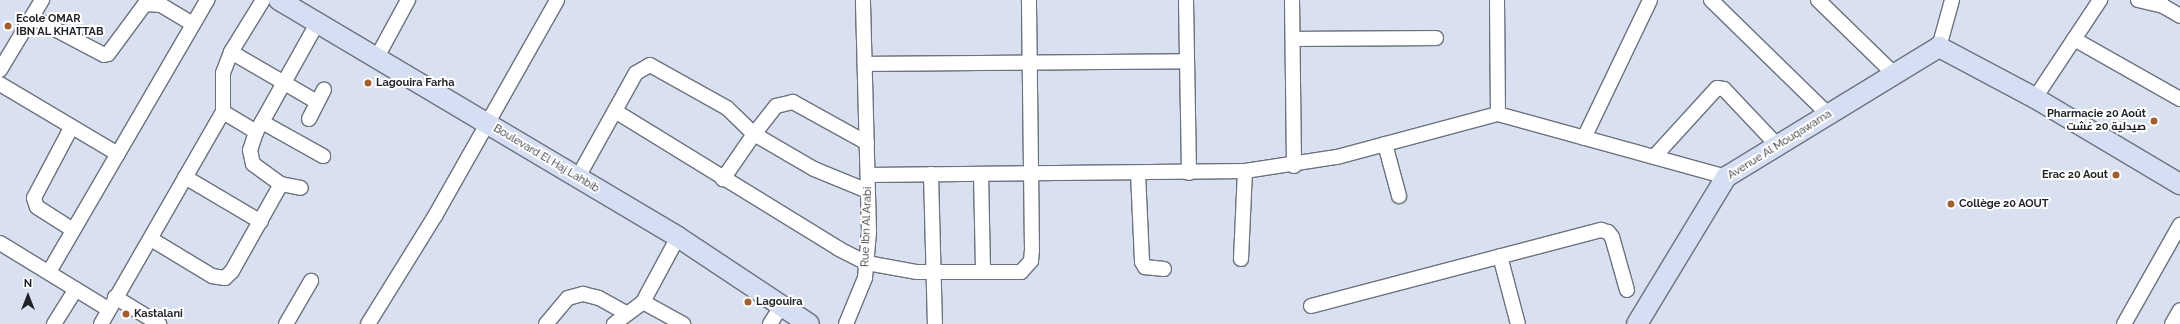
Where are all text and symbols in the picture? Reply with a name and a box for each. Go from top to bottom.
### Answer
place label: Ecole OMAR IBN AL KHATTAB [16,13,104,39]
marker: Ecole OMAR IBN AL KHATTAB [3,21,13,31]
place label: Lagouira Farha [376,76,455,90]
marker: Lagouira Farha [363,78,373,88]
street label: Avenue Al Mouqawama [1725,107,1835,183]
place label: Pharmacie 20 Août صيدلية 20 غشت [2047,108,2146,134]
marker: Pharmacie 20 Août صيدلية 20 غشت [2149,116,2159,126]
street label: Boulevard El Haj Lahbib [491,122,601,196]
place label: Erac 20 Aout [2042,168,2108,182]
marker: Erac 20 Aout [2111,170,2121,180]
street label: Rue Ibn Al Arabi [859,186,875,268]
place label: Collège 20 AOUT [1959,197,2049,211]
marker: Collège 20 AOUT [1946,199,1956,209]
north arrow [8,276,48,316]
text: N [24,277,32,290]
place label: Lagouira [756,295,803,309]
marker: Lagouira [743,297,753,307]
place label: Kastalani [134,307,183,321]
marker: Kastalani [121,309,131,319]

